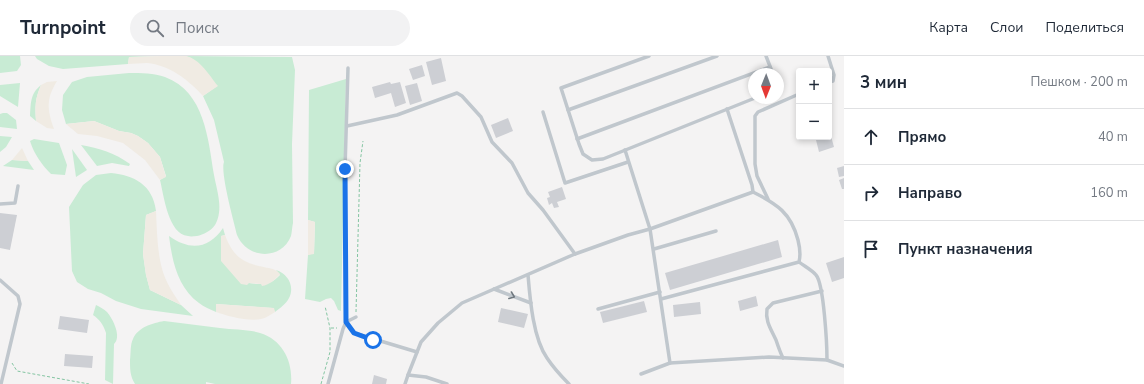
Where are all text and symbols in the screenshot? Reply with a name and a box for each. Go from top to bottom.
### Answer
search box [130,10,410,46]
text: Turnpoint [20,15,106,41]
icon: search [144,17,166,39]
text: Поиск [176,18,219,38]
text: Карта [929,18,968,37]
text: Слои [990,18,1024,37]
text: Поделиться [1046,18,1124,37]
north arrow [748,68,784,104]
map controls [796,68,832,140]
button: + [796,68,832,104]
text: 3 мин [860,71,907,94]
text: Пешком · 200 m [1030,73,1128,91]
button: − [796,104,832,140]
icon: ahead [860,126,882,148]
text: Прямо [898,127,946,147]
text: 40 m [1098,128,1128,146]
route end [336,160,354,178]
icon: right [860,182,882,204]
text: Направо [898,183,962,203]
text: 160 m [1090,184,1128,202]
icon: arrive [860,238,882,260]
text: Пункт назначения [898,239,1033,259]
one-way arrow [509,292,516,300]
route start [364,331,382,349]

